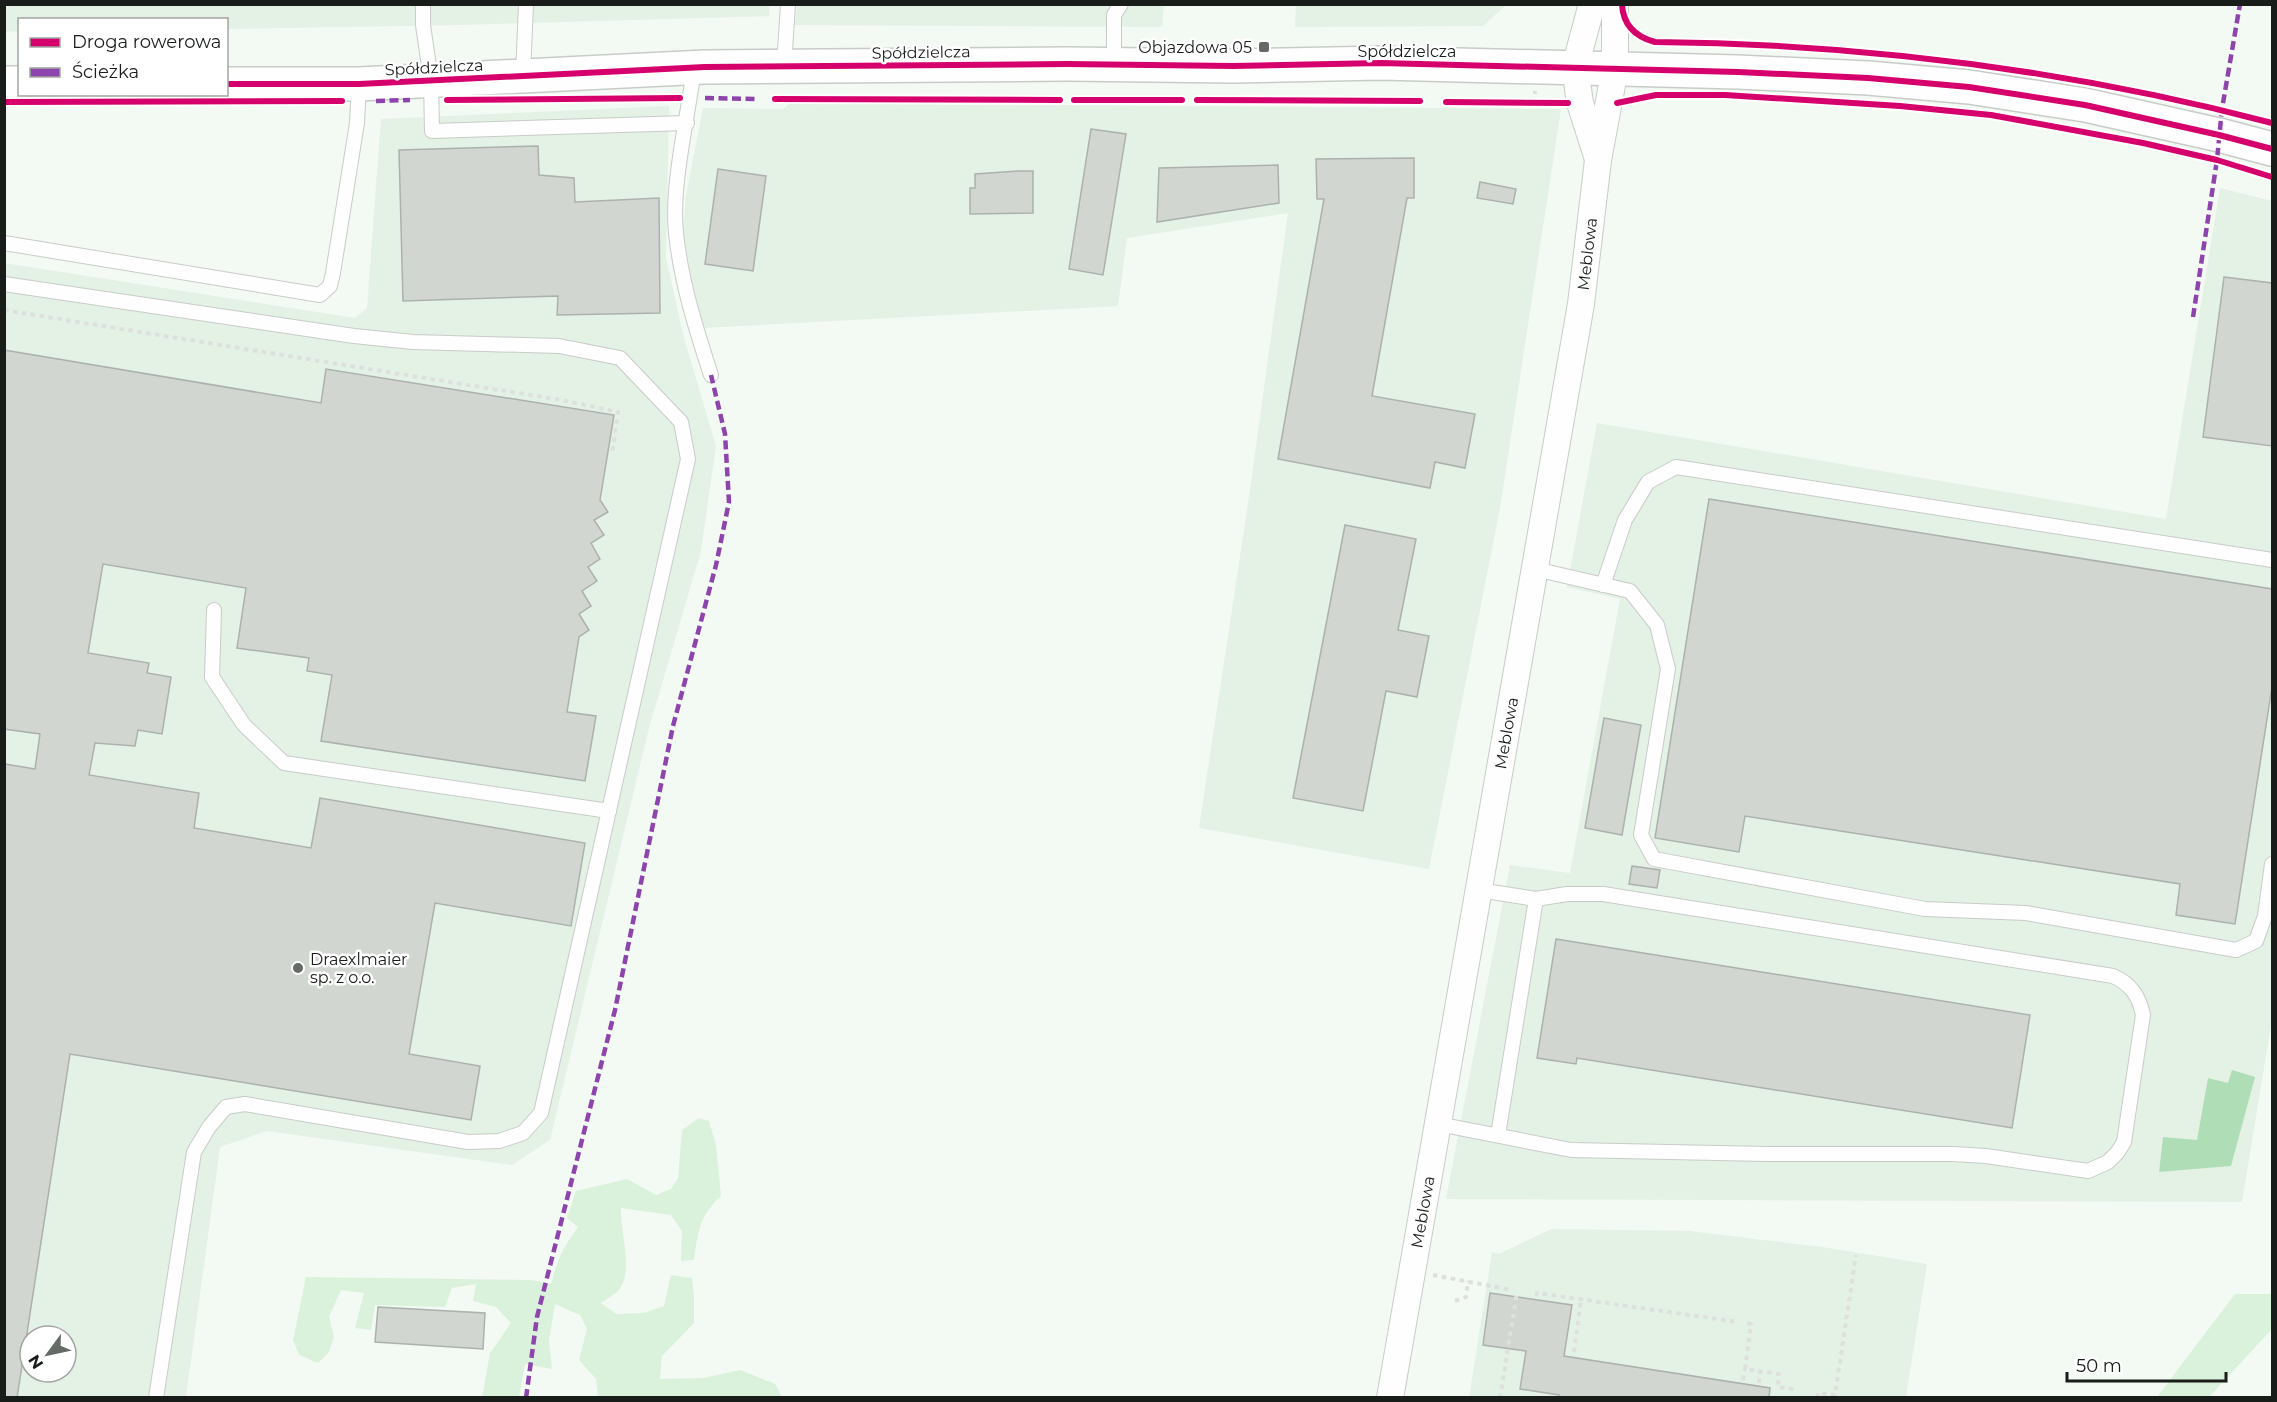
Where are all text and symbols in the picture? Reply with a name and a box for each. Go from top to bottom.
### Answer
legend [18,18,228,96]
text: Droga rowerowa [72,31,221,53]
place label: Objazdowa 05 [1138,38,1252,57]
marker: Objazdowa 05 [1257,40,1271,54]
street label: Spółdzielcza [871,42,971,63]
street label: Spółdzielcza [1358,42,1456,61]
street label: Spółdzielcza [384,55,484,80]
text: Ścieżka [72,61,139,83]
street label: Meblowa [1574,217,1601,291]
street label: Meblowa [1491,695,1522,771]
place label: Draexlmaier sp. z o.o. [310,950,408,987]
marker: Draexlmaier sp. z o.o. [291,961,305,975]
street label: Meblowa [1407,1174,1439,1250]
north arrow [18,1324,78,1384]
scale bar [2067,1345,2226,1383]
text: N [24,1351,47,1372]
text: 50 m [2076,1355,2122,1377]

